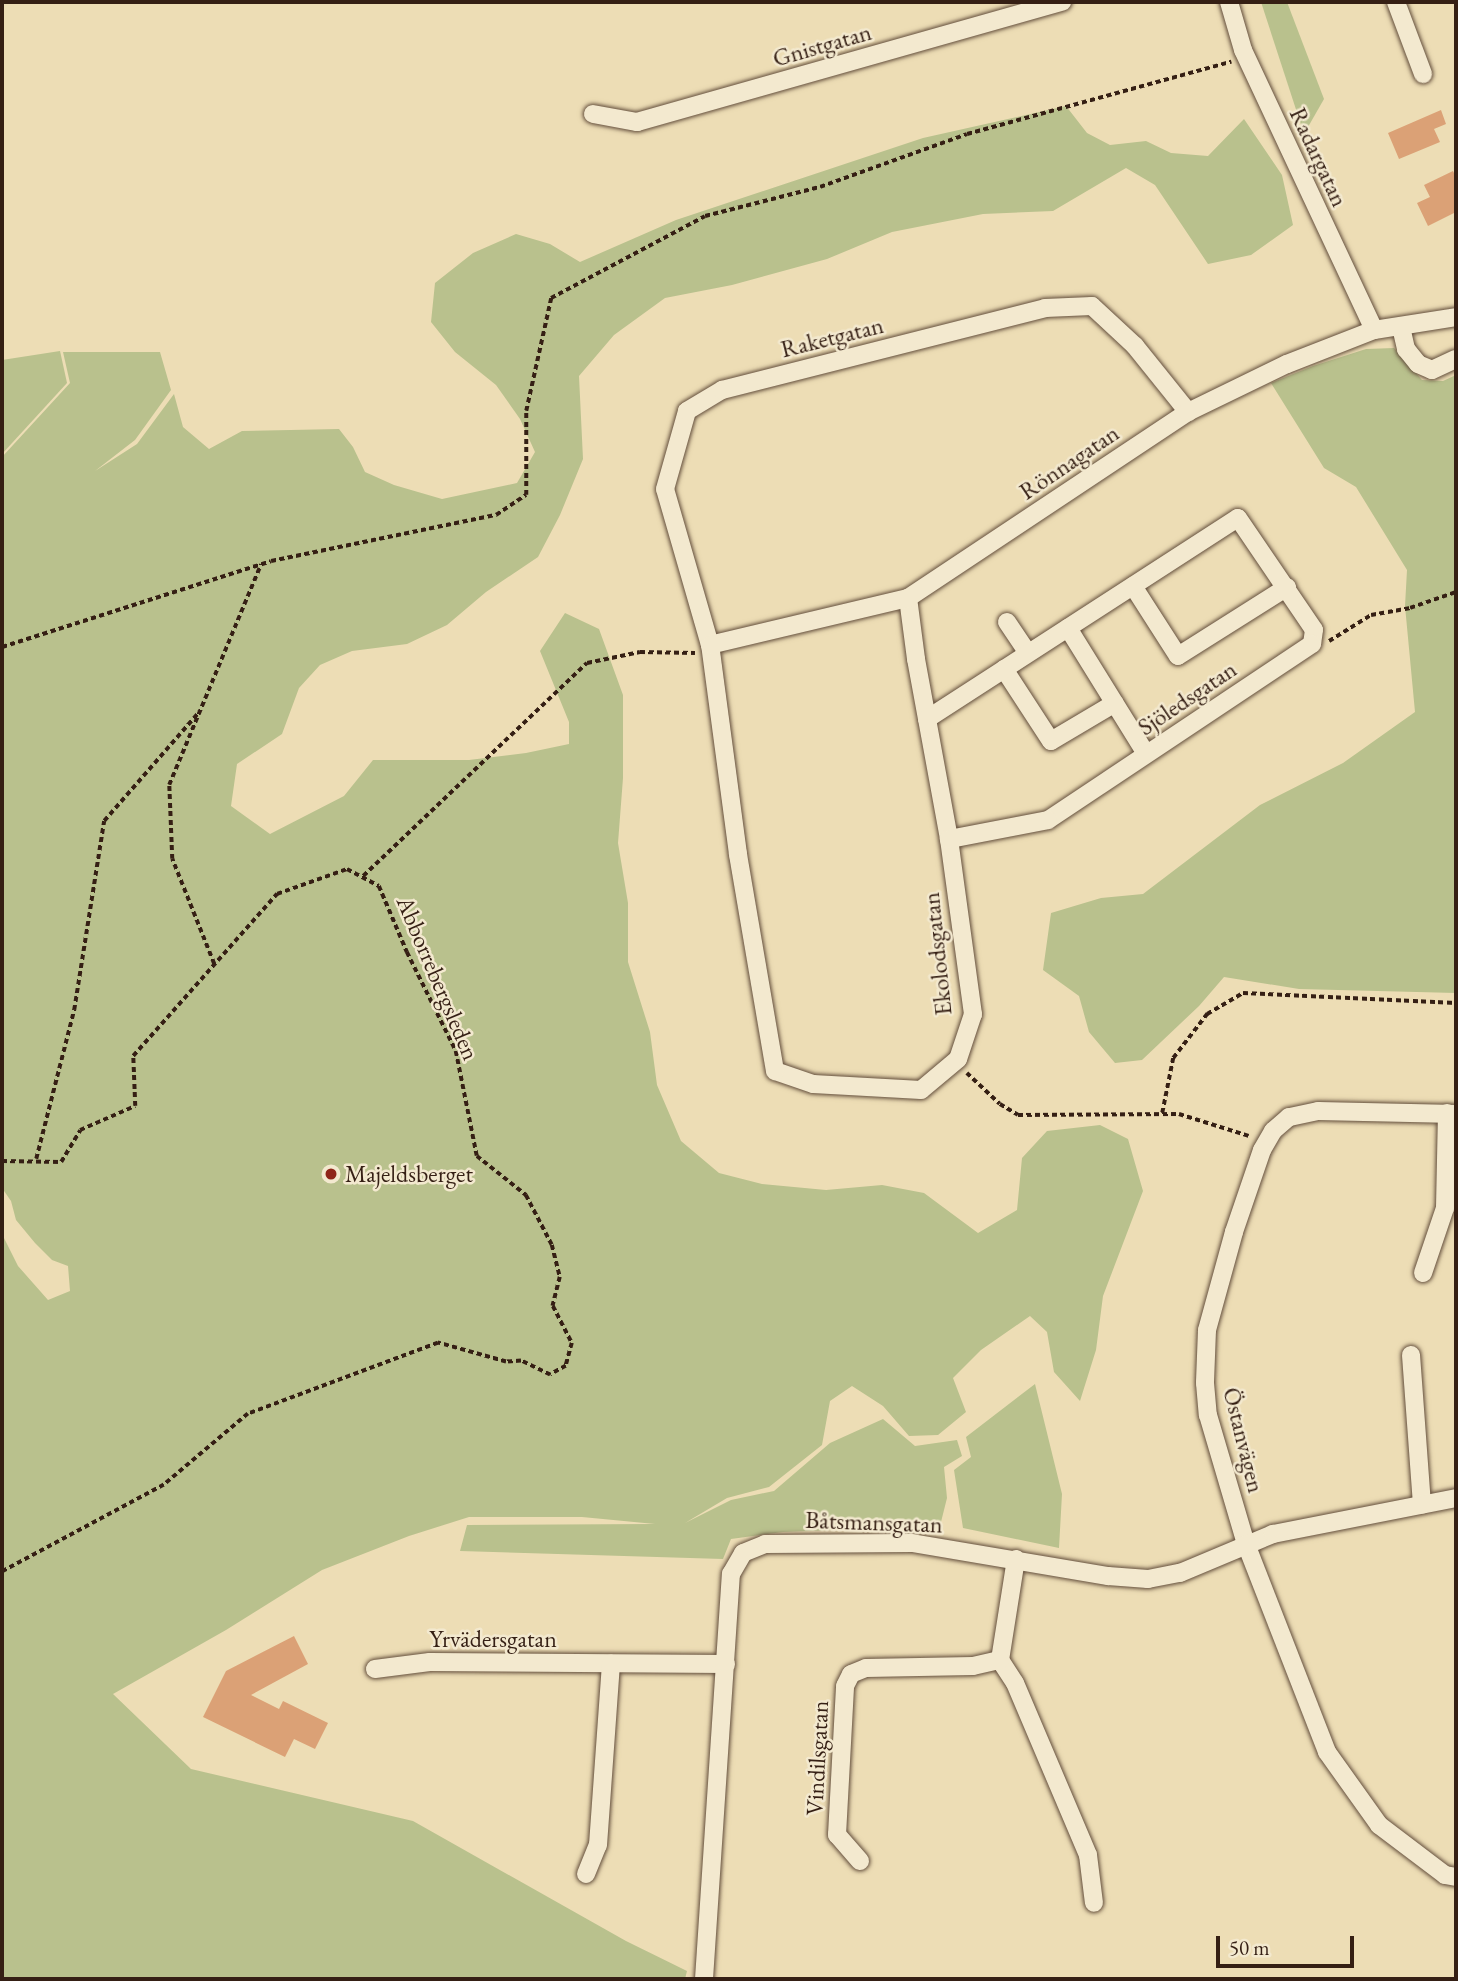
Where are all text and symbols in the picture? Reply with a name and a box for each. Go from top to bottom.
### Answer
street label: Gnistgatan [769,17,875,73]
street label: Radargatan [1284,103,1354,211]
street label: Raketgatan [778,310,886,364]
street label: Rönnagatan [1014,418,1124,506]
street label: Sjöledsgatan [1132,655,1242,741]
street label: Ekolodsgatan [916,891,958,1017]
street label: Abborrebergsleden [390,892,486,1064]
place label: Majeldsberget [345,1160,473,1188]
marker: Majeldsberget [323,1166,339,1182]
street label: Östanvägen [1217,1384,1271,1496]
street label: Båtsmansgatan [805,1505,943,1539]
street label: Yrvädersgatan [429,1625,557,1653]
street label: Vindilsgatan [800,1700,834,1816]
scale bar [1220,1922,1358,1966]
text: 50 m [1229,1934,1270,1961]

